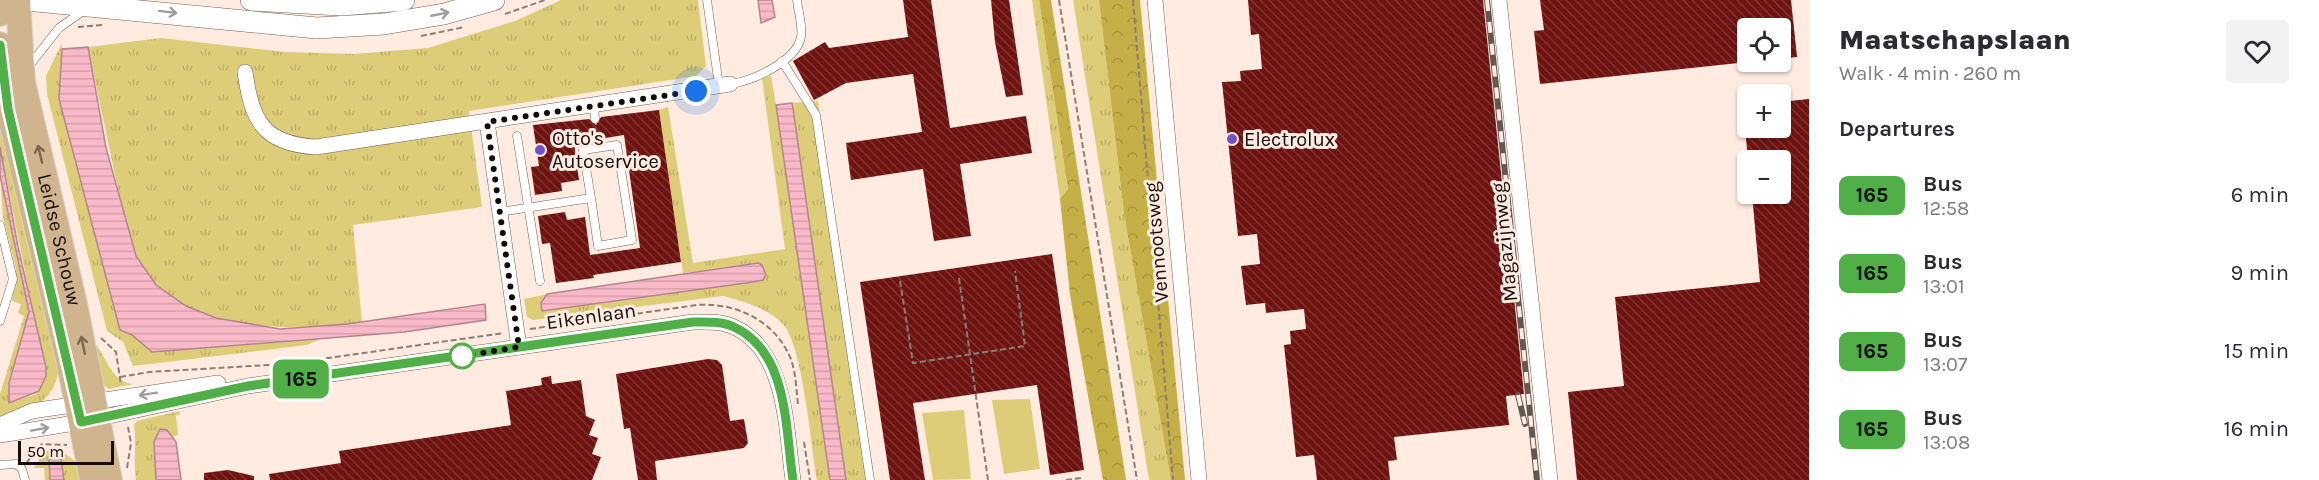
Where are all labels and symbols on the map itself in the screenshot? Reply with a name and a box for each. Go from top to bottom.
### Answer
one-way arrow [157,7,177,18]
one-way arrow [430,8,449,19]
your location [681,76,711,106]
place label: Otto's Autoservice [552,127,659,173]
place label: Electrolux [1244,128,1335,151]
marker: Electrolux [1225,132,1239,146]
marker: Otto's Autoservice [533,143,547,157]
one-way arrow [34,145,46,164]
street label: Leidse Schouw [33,171,86,309]
street label: Vennootsweg [1140,181,1173,303]
street label: Magazijnweg [1487,181,1522,303]
street label: Eikenlaan [545,299,637,334]
one-way arrow [77,335,88,355]
unlabelled marker [449,343,475,369]
line badge: 165 [266,360,336,398]
one-way arrow [139,389,159,400]
one-way arrow [30,423,50,434]
scale bar [18,438,114,466]

